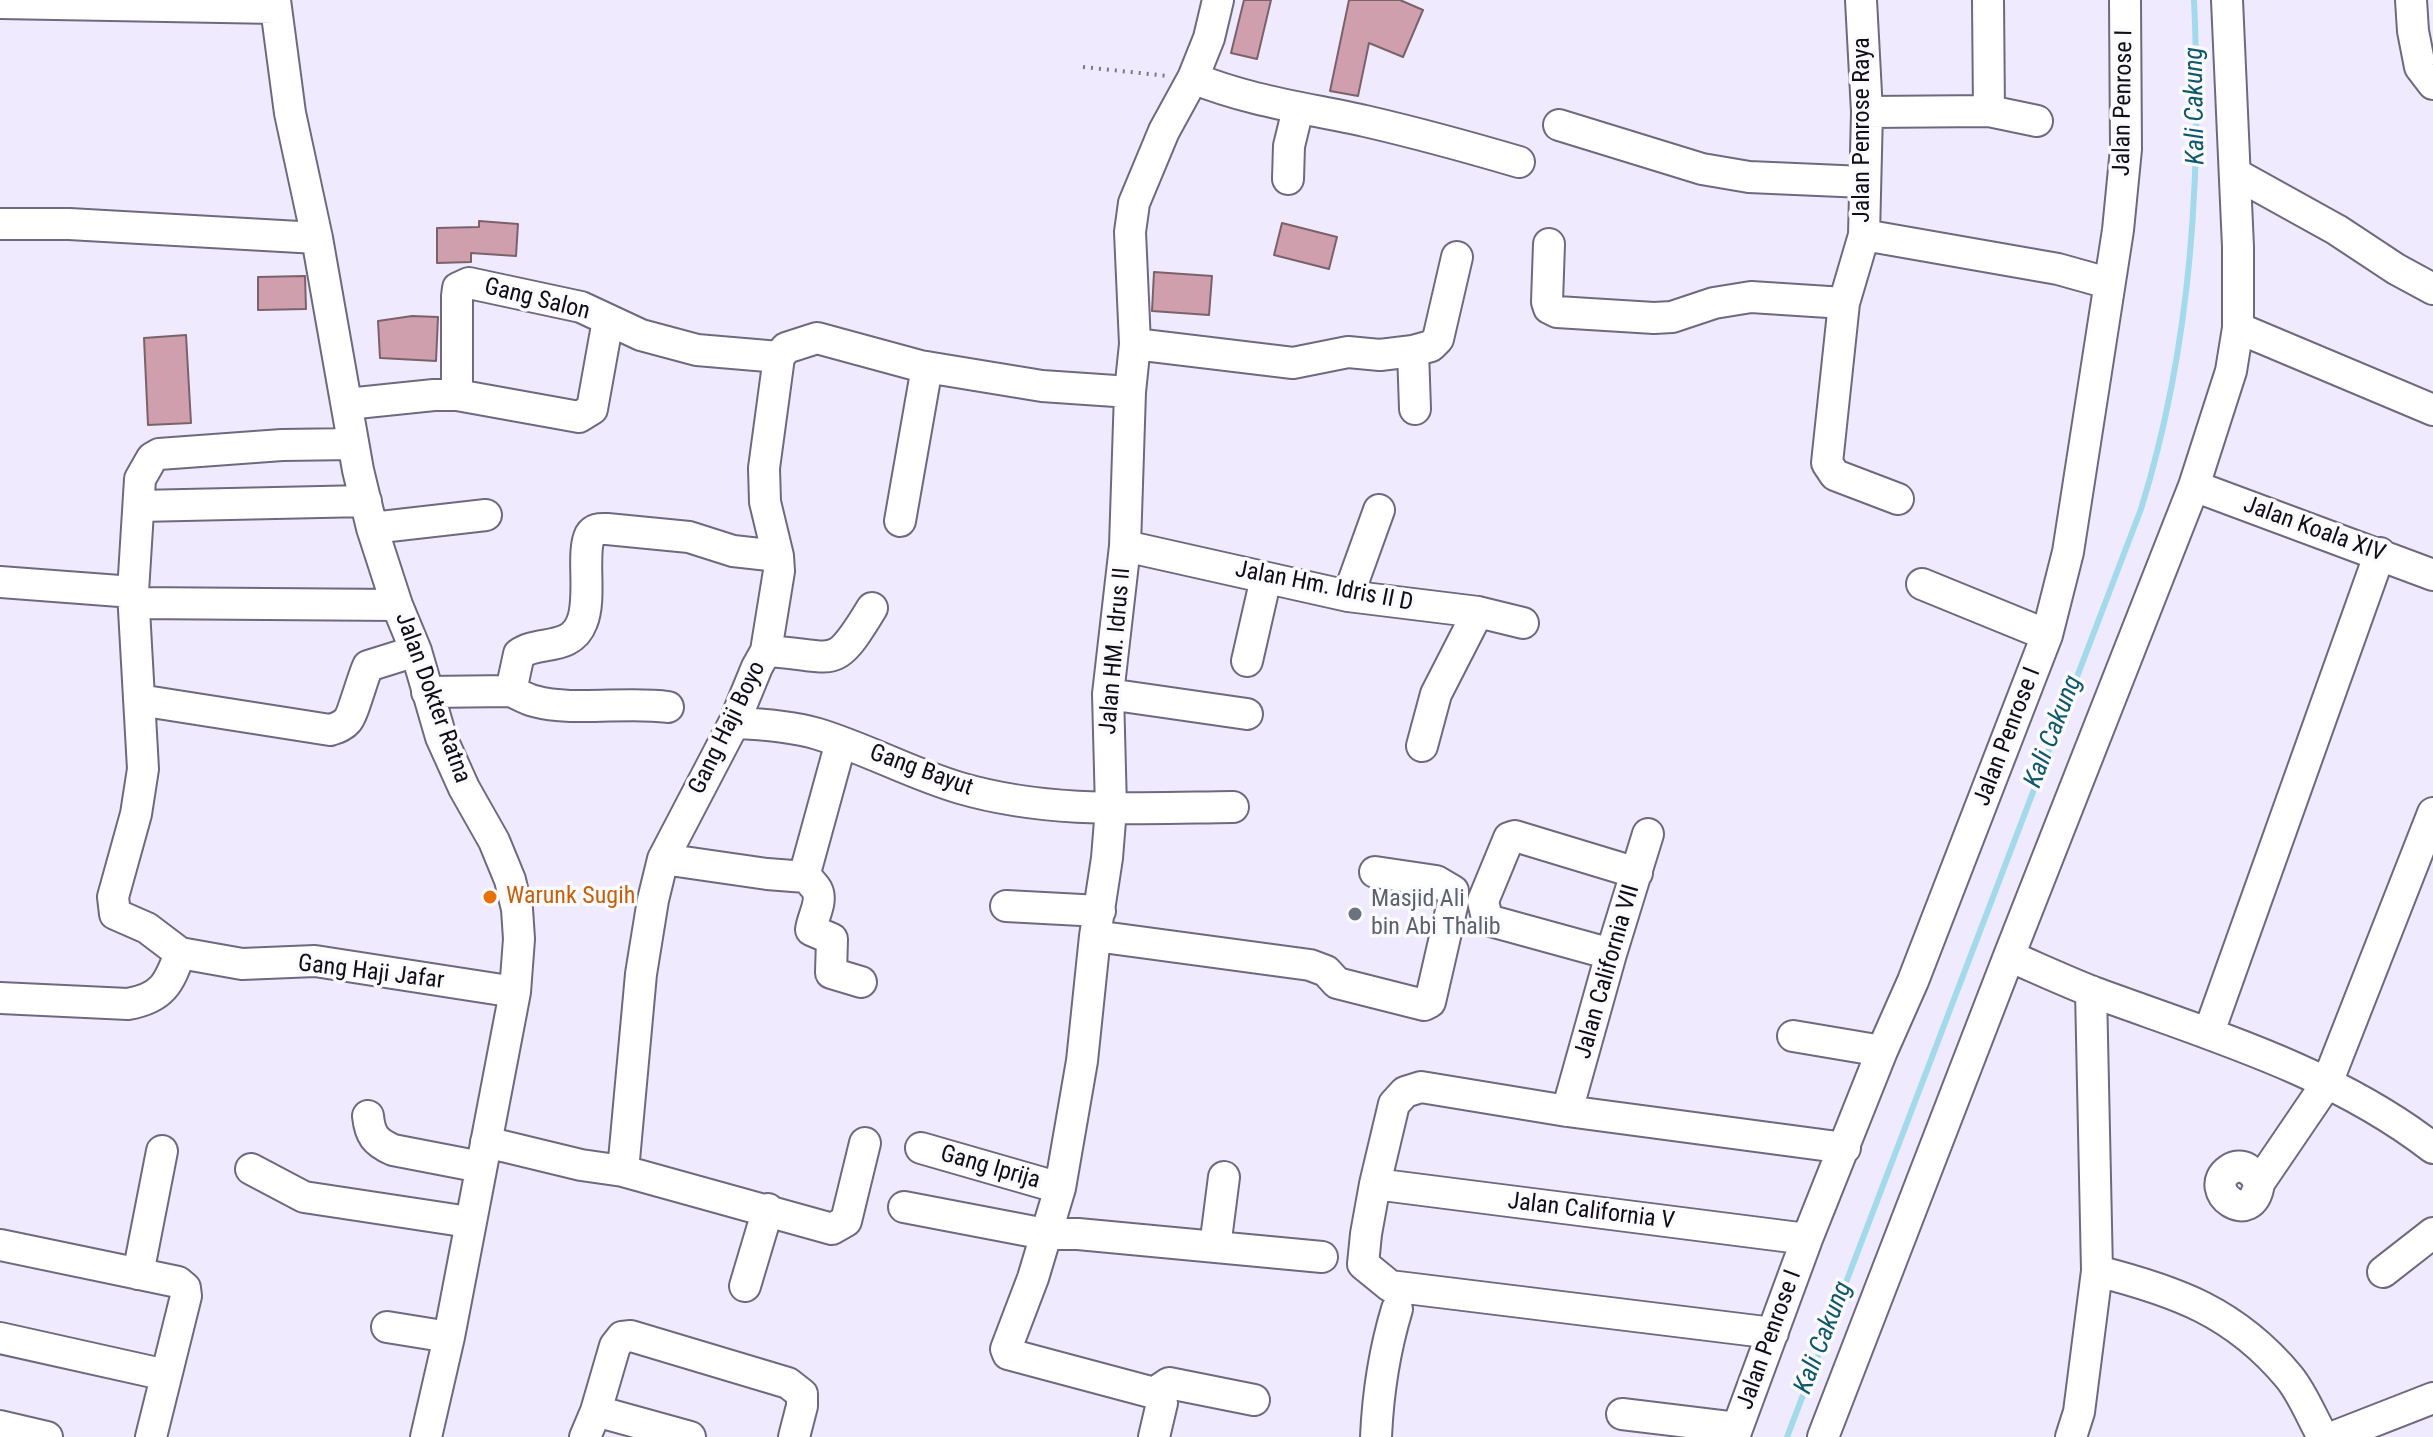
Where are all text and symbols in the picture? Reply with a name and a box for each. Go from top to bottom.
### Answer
street label: Jalan Penrose I [2108,30,2140,176]
street label: Jalan Penrose Raya [1849,37,1877,223]
water label: Kali Cakung [2179,47,2213,165]
street label: Gang Salon [481,273,593,327]
street label: Jalan Koala XIV [2239,491,2389,569]
street label: Jalan Hm. Idris II D [1233,556,1415,618]
street label: Jalan HM. Idrus II [1094,566,1138,736]
street label: Jalan Dokter Ratna [388,609,476,787]
street label: Gang Haji Boyo [683,657,773,799]
street label: Jalan Penrose I [1968,664,2048,810]
water label: Kali Cakung [2018,671,2090,793]
street label: Gang Bayut [865,739,977,803]
street label: Jalan California VII [1569,882,1647,1062]
place label: Warunk Sugih [506,883,635,911]
place label: Masjid Ali bin Abi Thalib [1371,886,1501,942]
marker: Warunk Sugih [481,888,499,906]
marker: Masjid Ali bin Abi Thalib [1346,905,1364,923]
street label: Gang Haji Jafar [296,950,446,996]
street label: Gang Iprija [937,1140,1043,1196]
street label: Jalan California V [1506,1187,1676,1237]
street label: Jalan Penrose I [1731,1266,1809,1414]
water label: Kali Cakung [1788,1277,1860,1399]

